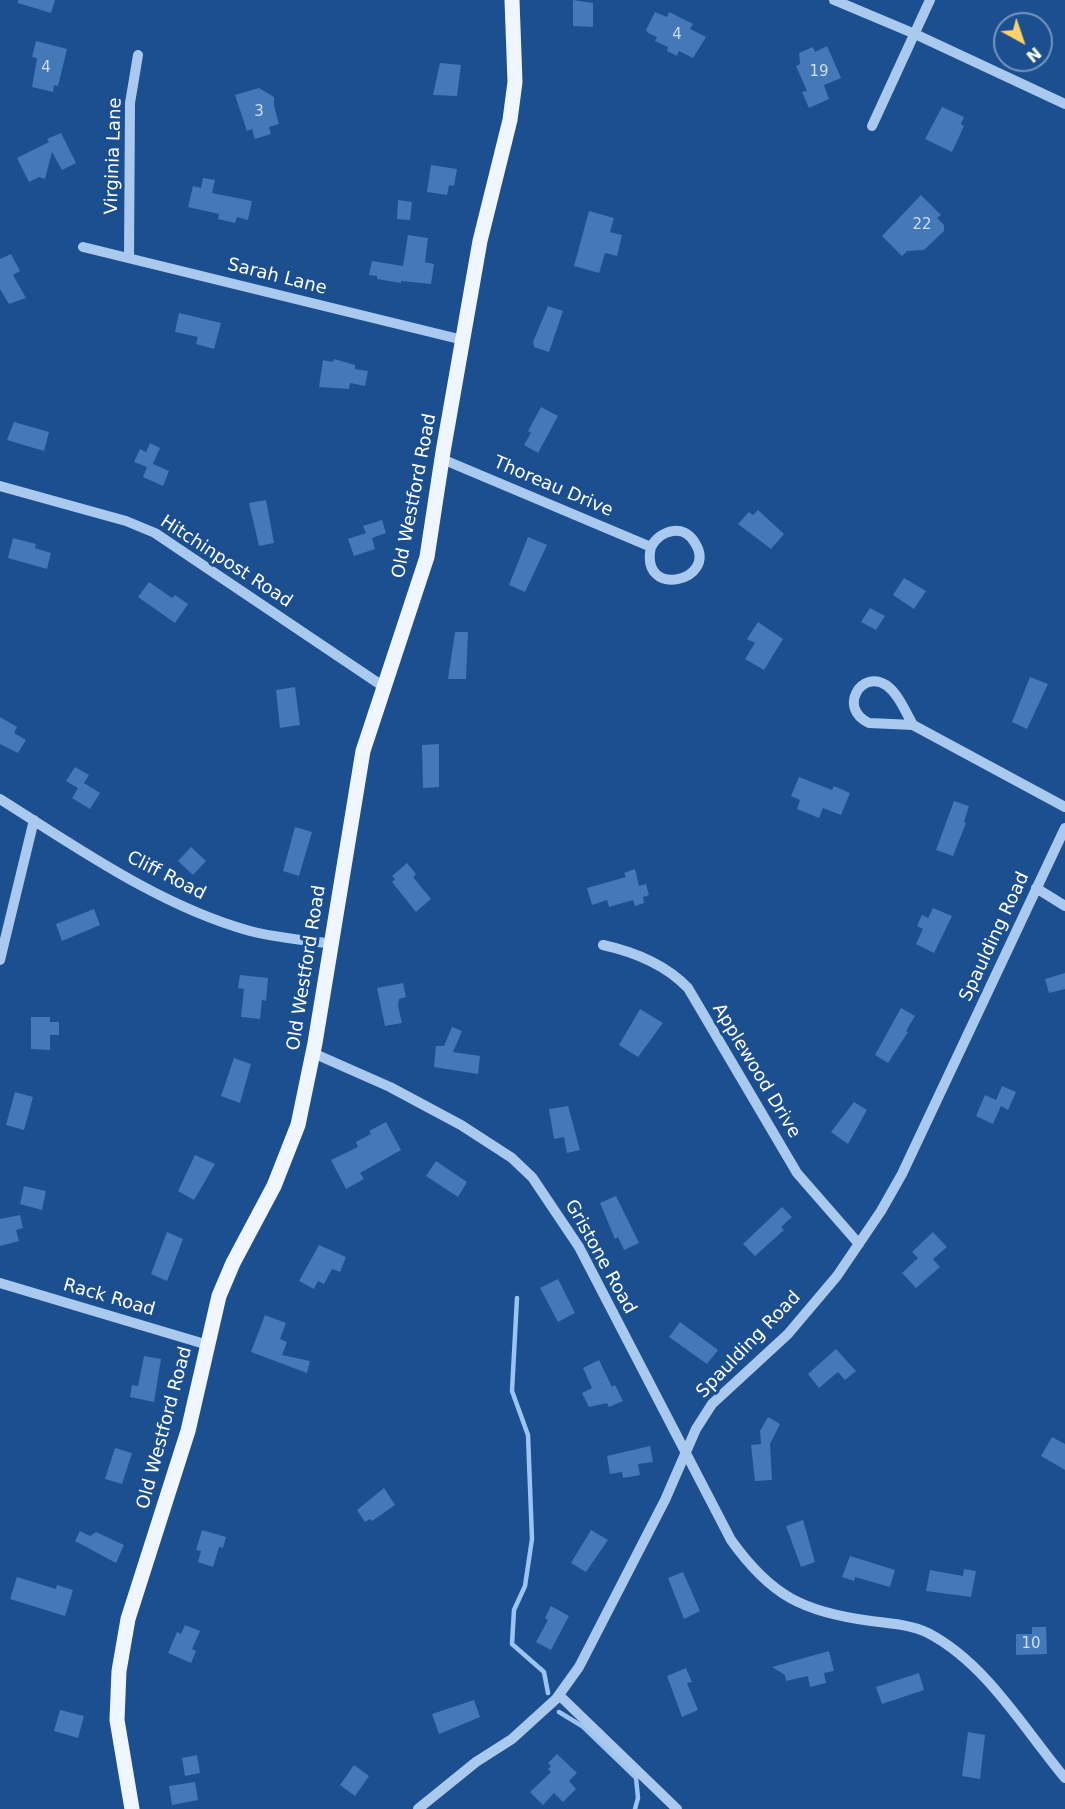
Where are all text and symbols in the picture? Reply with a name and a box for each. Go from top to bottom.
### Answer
north arrow [993,12,1053,72]
house number: 4 [672,26,682,44]
text: N [1022,43,1045,66]
house number: 4 [41,59,51,77]
house number: 19 [809,63,829,81]
street label: Virginia Lane [101,97,127,215]
house number: 3 [254,103,264,121]
house number: 22 [912,216,932,234]
street label: Sarah Lane [225,254,329,300]
street label: Old Westford Road [388,412,442,580]
street label: Thoreau Drive [490,452,616,522]
street label: Hitchinpost Road [156,511,296,613]
street label: Cliff Road [123,847,209,905]
street label: Spaulding Road [956,869,1034,1005]
street label: Old Westford Road [283,884,331,1052]
street label: Applewood Drive [707,1000,805,1142]
street label: Gristone Road [560,1196,640,1318]
street label: Rack Road [61,1275,157,1321]
street label: Spaulding Road [692,1287,806,1403]
street label: Old Westford Road [133,1344,197,1512]
house number: 10 [1021,1635,1041,1653]

